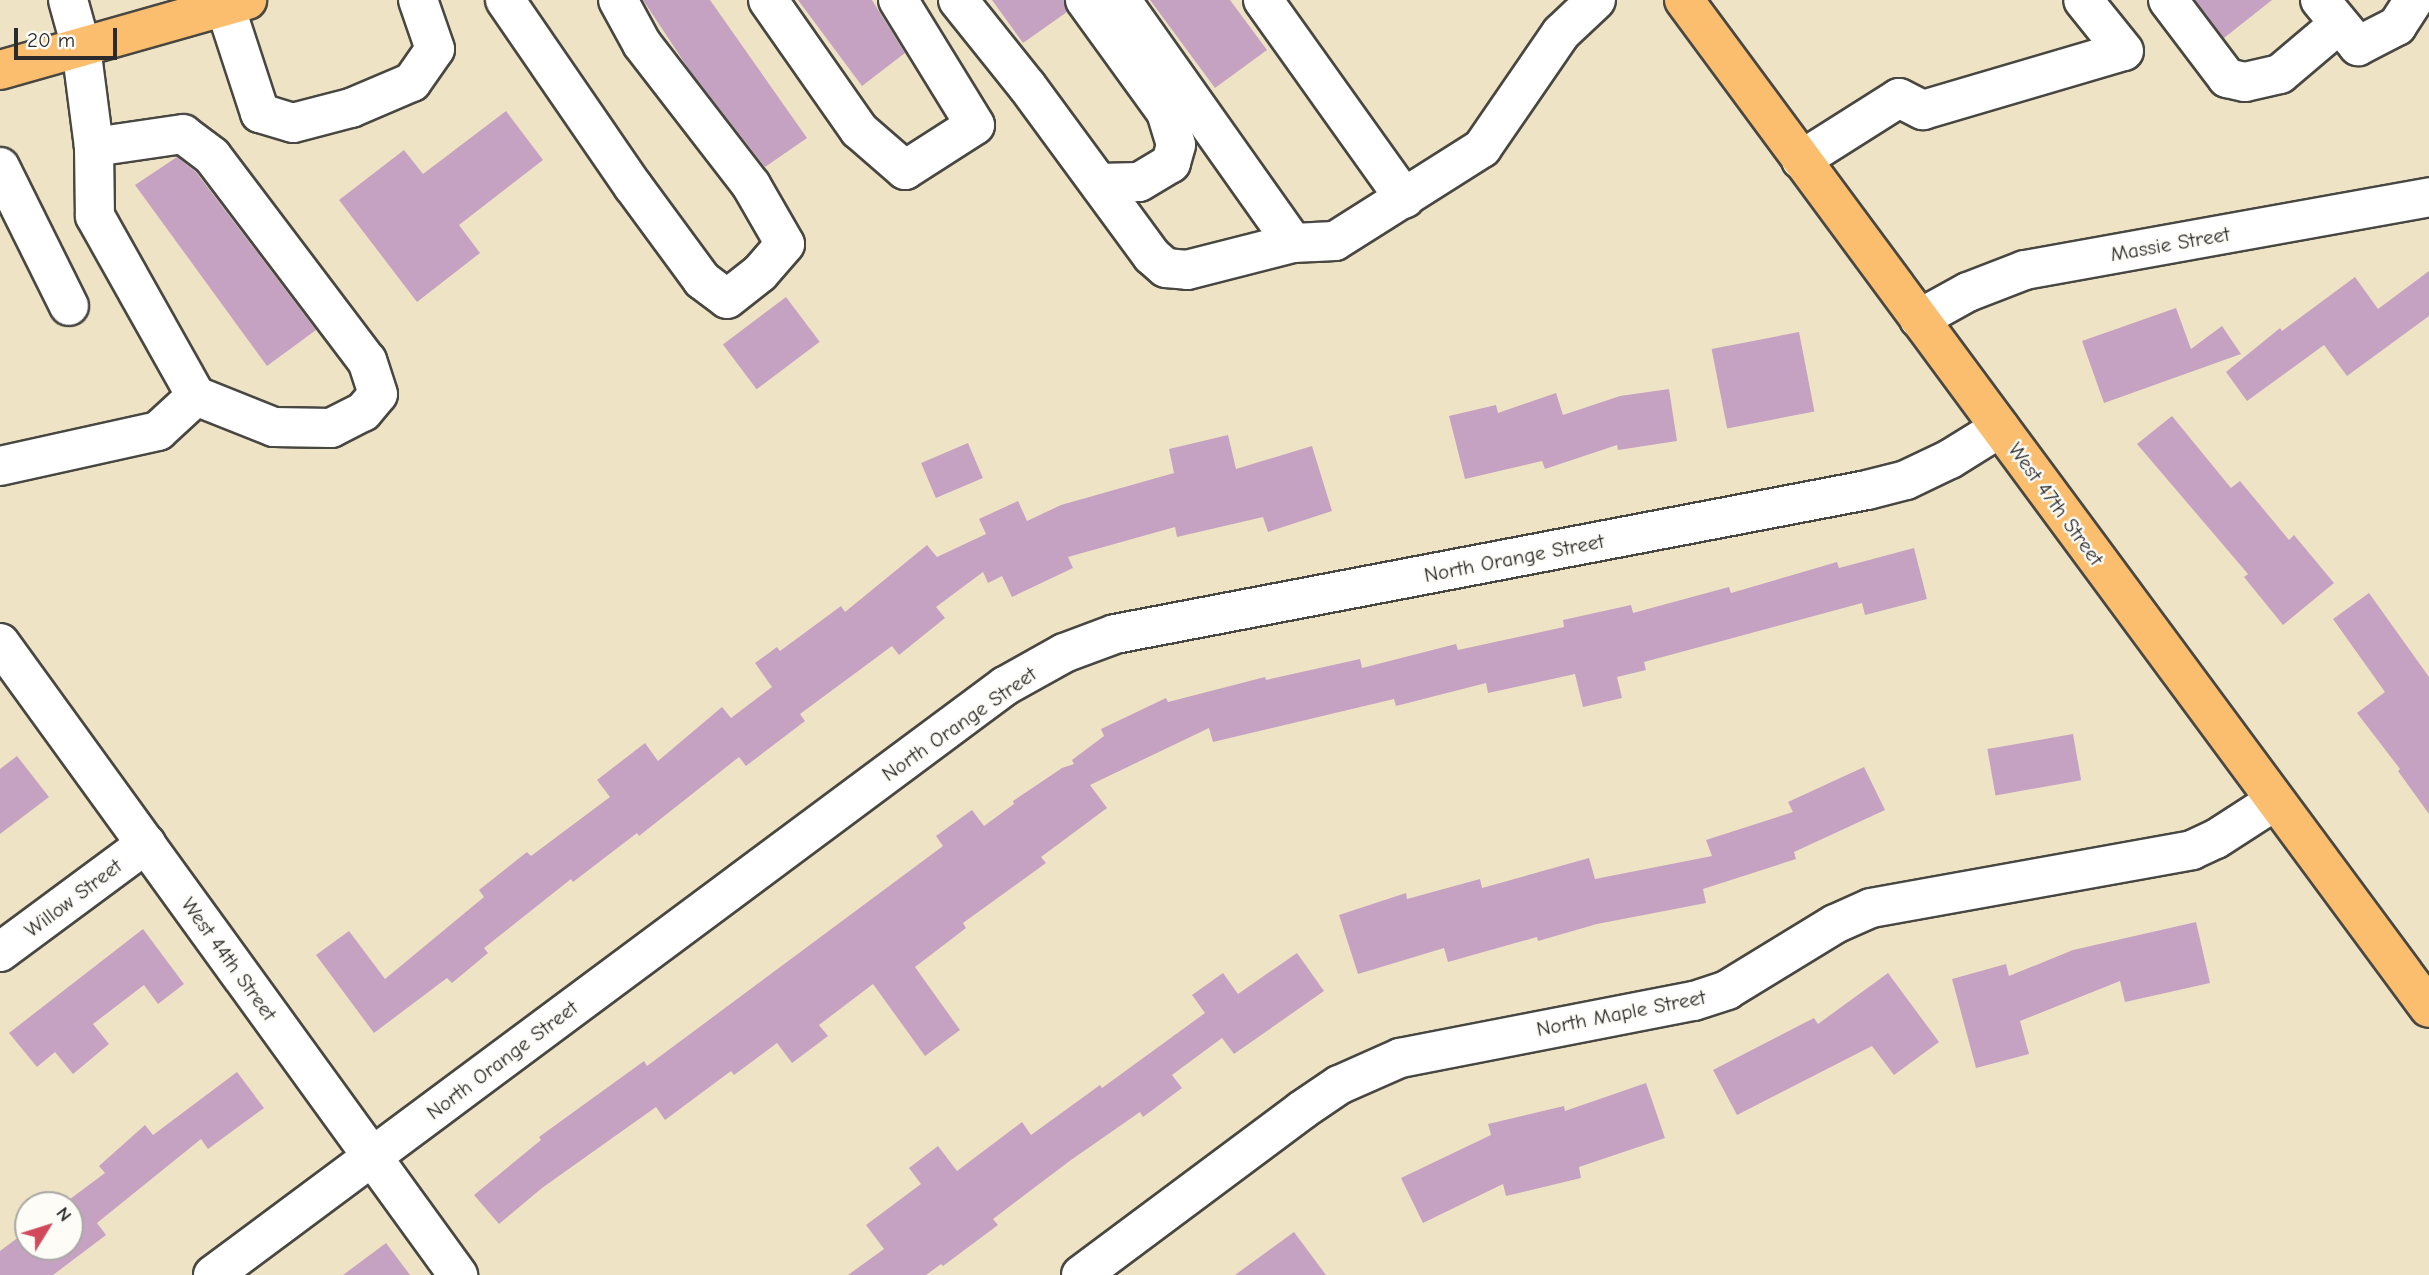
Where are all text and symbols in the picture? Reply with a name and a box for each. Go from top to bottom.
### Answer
scale bar [18,14,121,58]
text: 20 m [27,28,75,52]
street label: Massie Street [2108,221,2232,267]
street label: West 47th Street [2003,438,2109,570]
street label: North Orange Street [1422,528,1606,588]
street label: North Orange Street [877,661,1041,787]
street label: Willow Street [19,853,127,943]
street label: West 44th Street [176,892,282,1026]
street label: North Maple Street [1534,984,1708,1042]
street label: North Orange Street [421,995,583,1125]
north arrow [14,1191,84,1261]
text: N [51,1203,76,1226]

